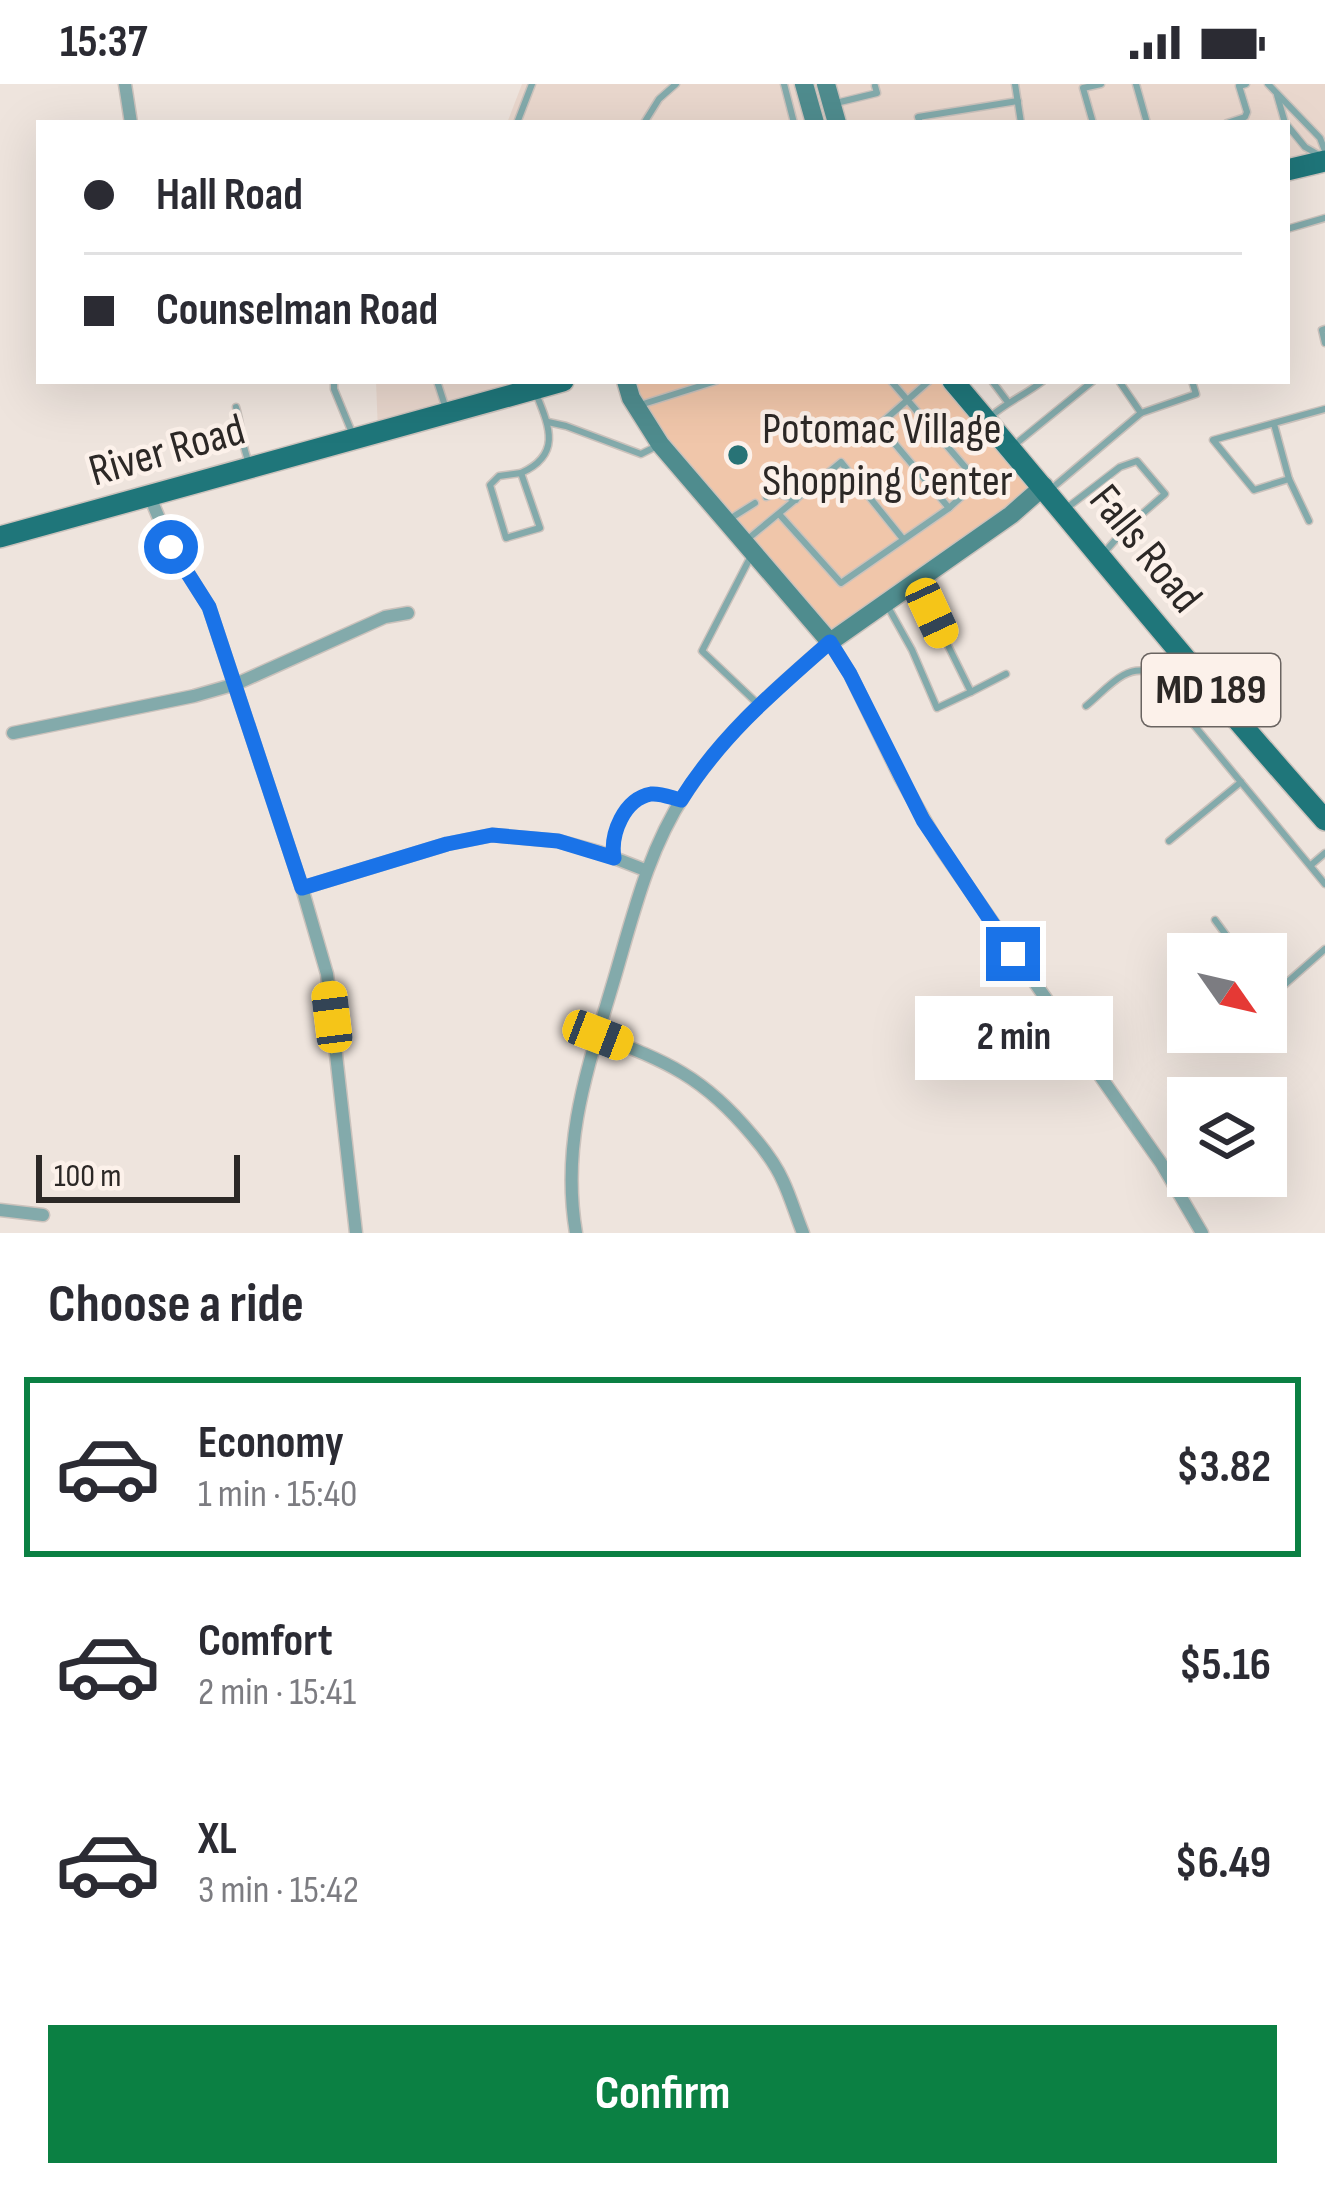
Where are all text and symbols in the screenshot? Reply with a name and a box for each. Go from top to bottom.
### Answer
text: 15:37 [60,15,147,70]
text: Hall Road [156,168,303,223]
text: Counselman Road [156,283,438,338]
place label: Potomac Village Shopping Center [762,402,1013,509]
street label: River Road [83,403,251,499]
marker: Potomac Village Shopping Center [725,442,751,468]
street label: Falls Road [1077,474,1213,624]
route start [144,520,198,574]
car [900,573,964,653]
road number: MD 189 [1142,654,1280,726]
route end [986,927,1040,981]
north arrow [1167,933,1287,1053]
map controls [1167,933,1287,1197]
car [310,979,354,1055]
callout: 2 min [914,996,1112,1080]
car [558,1005,638,1065]
text: 2 min [977,1014,1051,1061]
button: layers [1167,1077,1287,1197]
scale bar [36,1149,240,1202]
text: 100 m [54,1156,121,1196]
text: Choose a ride [48,1272,304,1337]
icon: car [54,1413,162,1521]
text: Economy [198,1416,344,1471]
text: $3.82 [1176,1440,1271,1495]
text: 1 min · 15:40 [198,1471,357,1518]
icon: car [54,1611,162,1719]
text: Comfort [198,1614,333,1669]
text: $5.16 [1179,1638,1271,1693]
text: 2 min · 15:41 [198,1669,356,1716]
icon: car [54,1809,162,1917]
text: XL [198,1812,237,1867]
text: $6.49 [1175,1836,1271,1891]
text: 3 min · 15:42 [198,1867,359,1914]
button: Confirm [48,2025,1277,2163]

